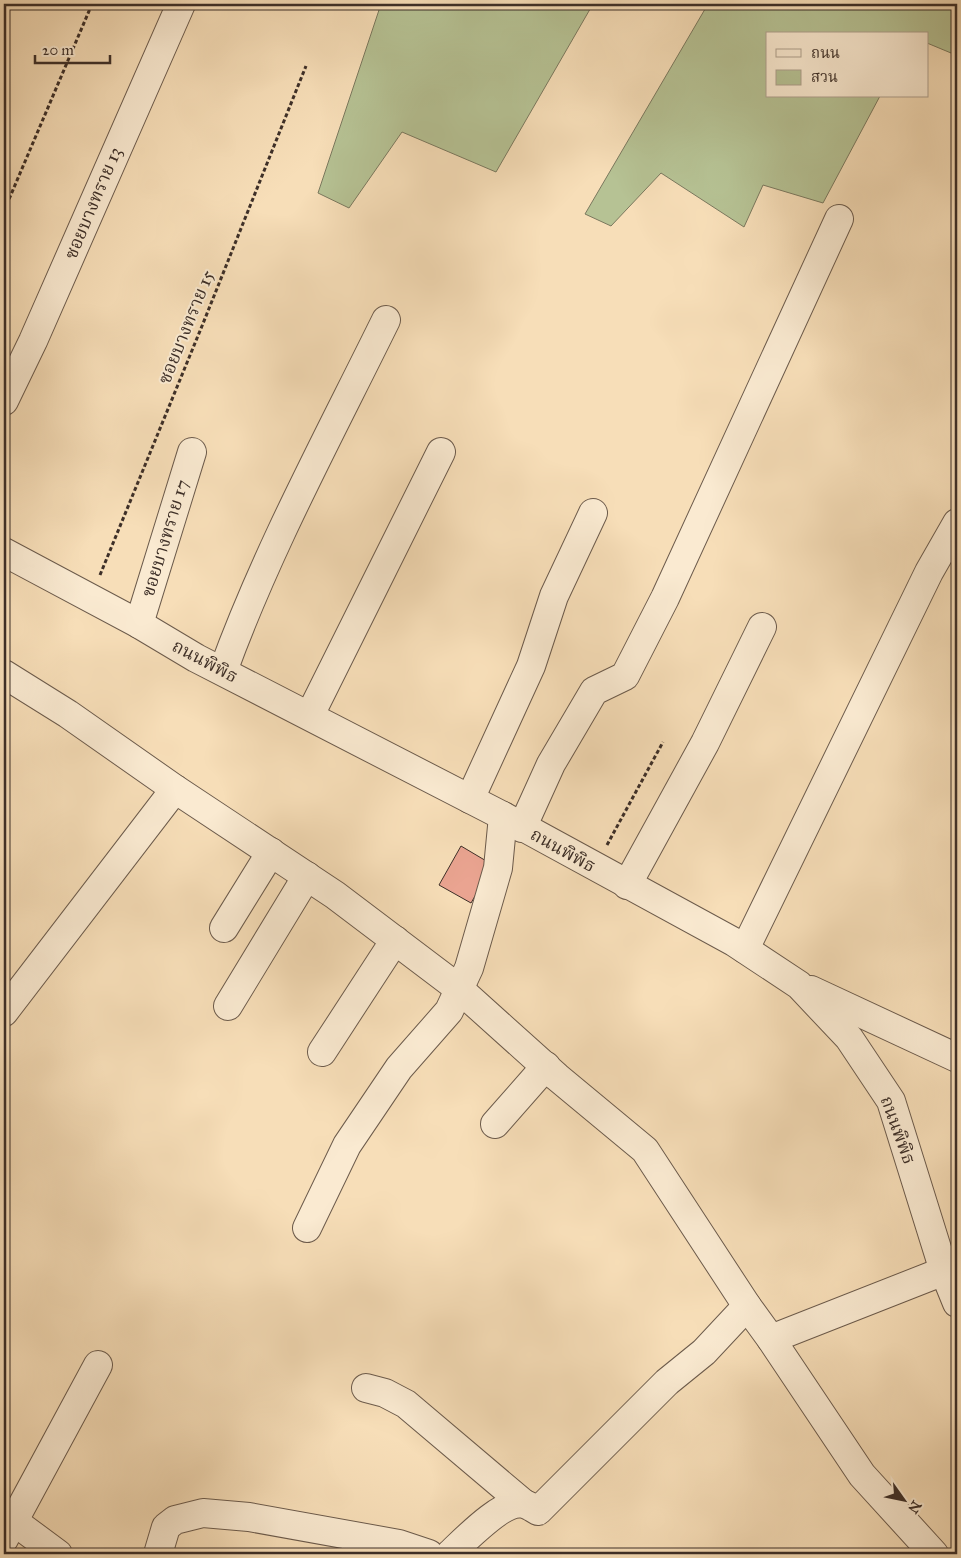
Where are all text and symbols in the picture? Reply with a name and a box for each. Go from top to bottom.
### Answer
scale bar [35,32,110,64]
legend [766,32,928,98]
text: 20 m [42,41,74,59]
text: ถนน [811,44,840,62]
text: สวน [811,68,838,86]
street label: ซอยบางทราย 13 [59,144,127,262]
street label: ซอยบางทราย 15 [153,266,219,387]
street label: ขอยบางทราย 17 [137,477,193,599]
street label: ถนนพิพิธ [168,635,242,687]
street label: ถนนพิพิธ [527,823,599,877]
street label: ถนนพิพิธ [876,1093,920,1167]
north arrow [878,1476,928,1526]
text: N [904,1497,925,1517]

